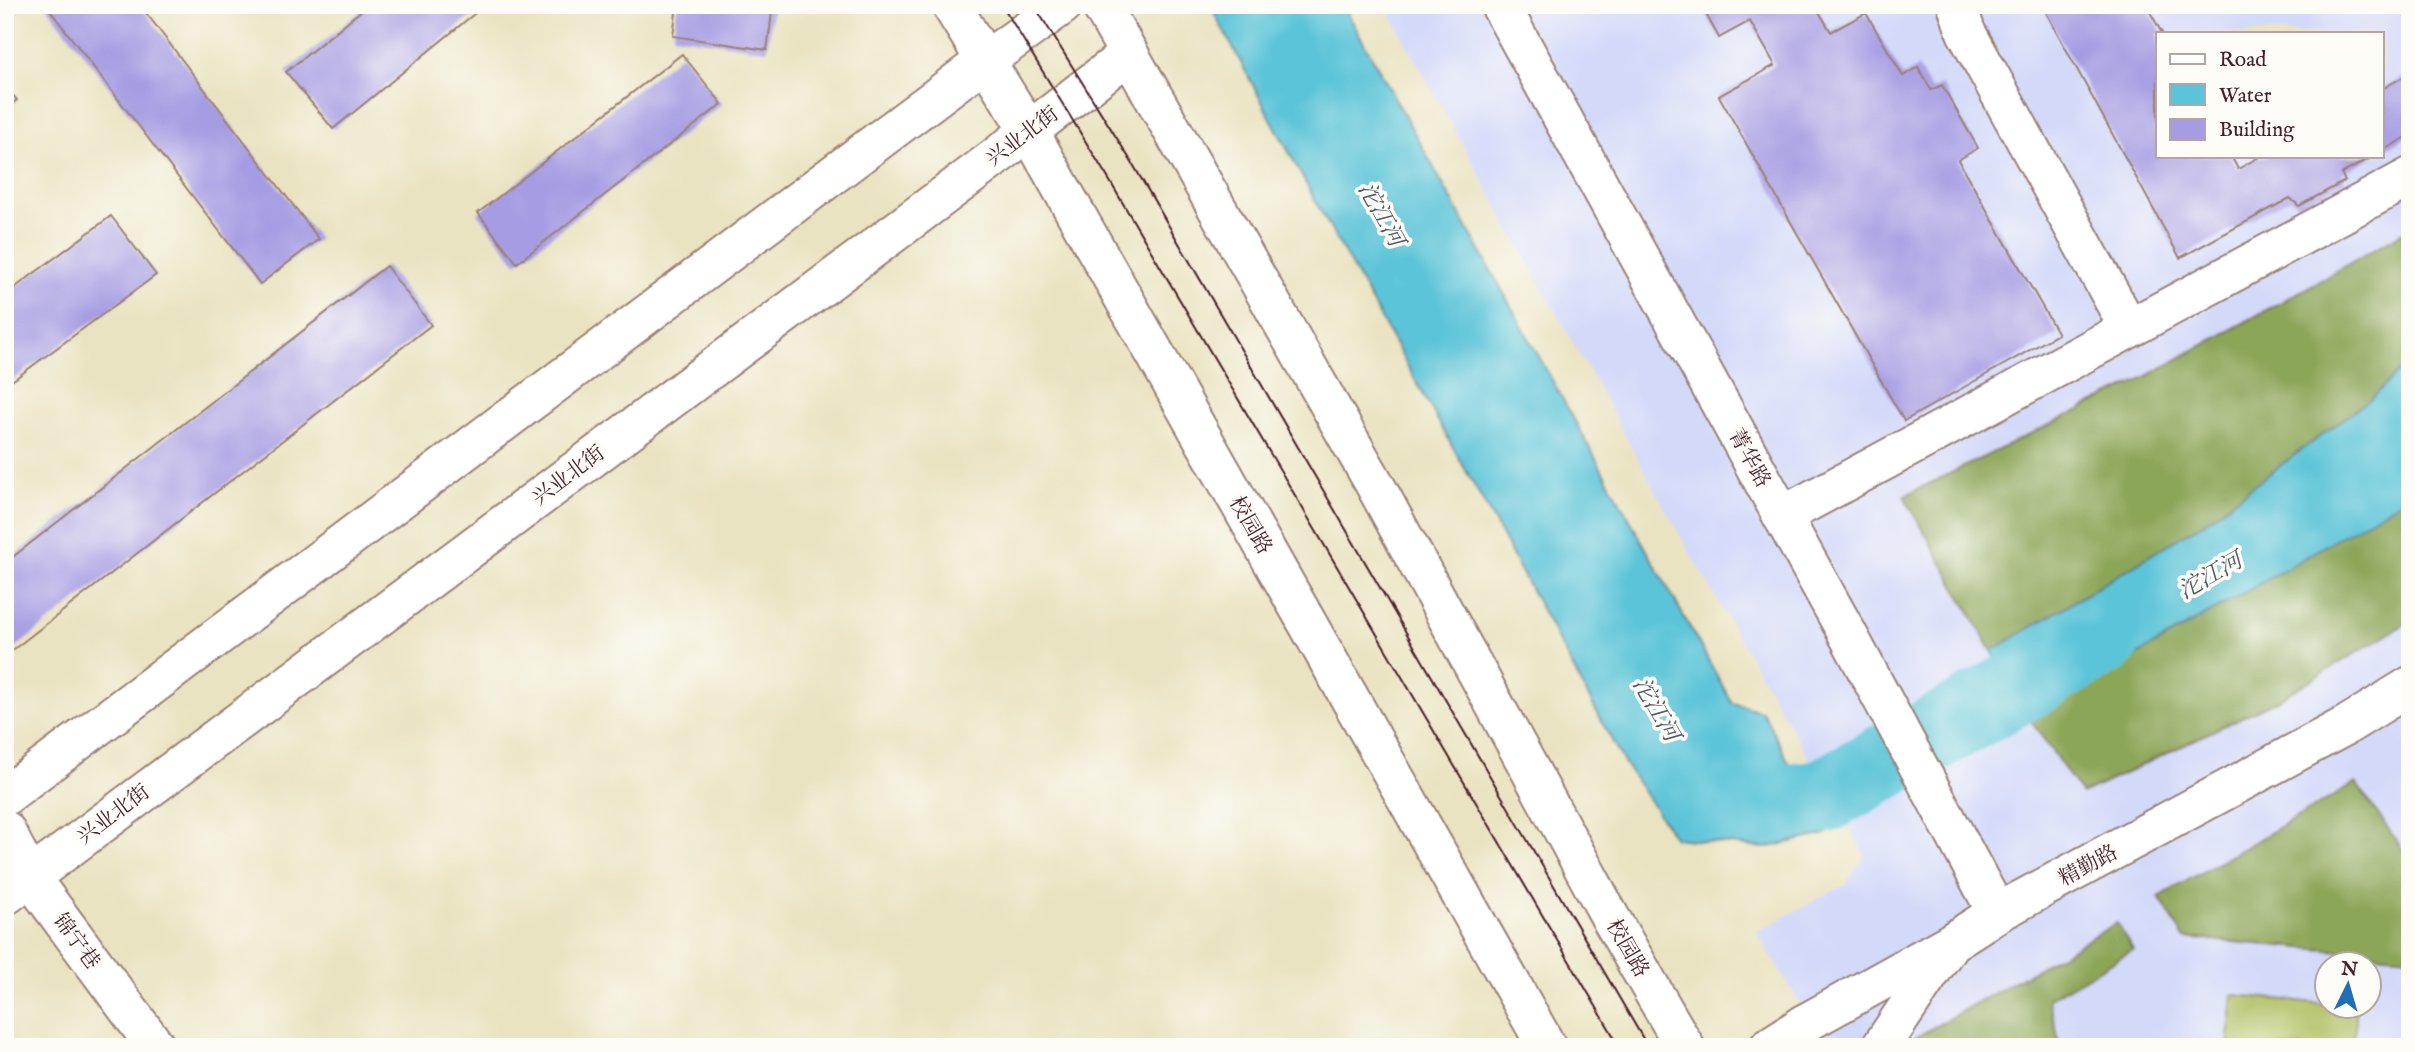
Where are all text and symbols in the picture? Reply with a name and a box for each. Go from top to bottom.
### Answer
legend [2156,32,2384,158]
text: Road [2219,47,2267,74]
text: Water [2219,83,2272,110]
street label: 兴业北街 [981,101,1065,173]
text: Building [2219,117,2295,144]
water label: 沱江河 [1351,178,1412,255]
street label: 菁华路 [1722,425,1776,493]
street label: 兴业北街 [527,440,611,512]
street label: 校园路 [1222,492,1277,560]
water label: 沱江河 [2174,544,2251,606]
water label: 沱江河 [1626,673,1688,750]
street label: 兴业北街 [72,779,156,851]
street label: 精勤路 [2055,840,2123,893]
street label: 锦宁巷 [46,908,105,975]
street label: 校园路 [1599,915,1654,983]
north arrow [2314,950,2384,1020]
text: N [2339,957,2359,983]

